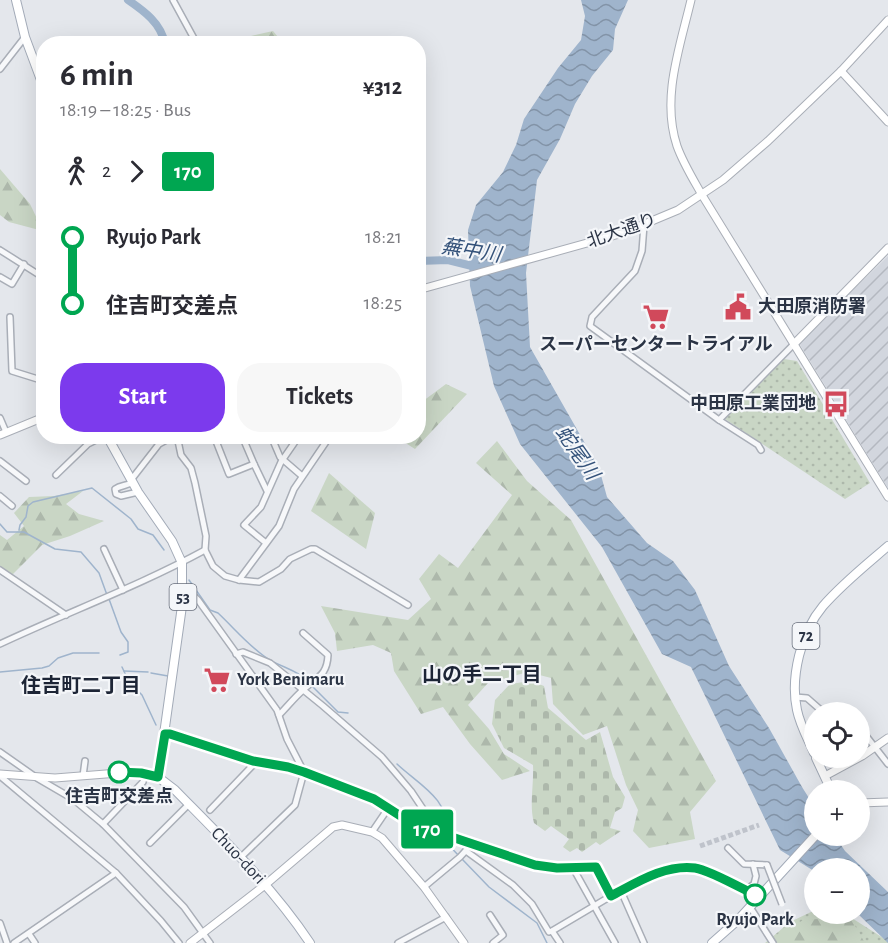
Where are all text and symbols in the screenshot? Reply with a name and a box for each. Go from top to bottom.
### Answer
text: 6 min [60,59,134,92]
text: ¥312 [363,76,402,98]
text: 18:19 – 18:25 · Bus [60,100,191,120]
icon: walk [60,155,93,188]
icon: forward [120,155,153,188]
text: 2 [102,161,111,181]
text: 170 [174,161,202,182]
street label: 北大通り [584,209,659,251]
text: Ryujo Park [106,226,201,248]
text: 18:21 [365,227,402,247]
water label: 蕪中川 [440,235,504,266]
public building icon: 大田原消防署 [723,292,753,322]
text: 18:25 [364,293,402,313]
text: 住吉町交差点 [106,295,238,317]
place label: 大田原消防署 [758,296,866,316]
supermarket icon: スーパーセンタートライアル [641,302,671,332]
place label: スーパーセンタートライアル [539,335,773,354]
button: Start [60,363,225,432]
button: Tickets [237,363,402,432]
bus stop icon: 中田原工業団地 [821,389,851,419]
place label: 中田原工業団地 [690,394,816,413]
water label: 蛇尾川 [552,422,604,485]
road number: 53 [170,584,196,610]
road number: 72 [792,623,820,649]
district label: 山の手二丁目 [422,664,542,685]
supermarket icon: York Benimaru [202,665,232,695]
place label: York Benimaru [237,671,345,689]
district label: 住吉町二丁目 [21,674,141,696]
map controls [804,702,870,924]
button: locate [804,702,870,768]
marker: 住吉町交差点 [108,761,130,783]
button: + [804,780,870,846]
place label: 住吉町交差点 [65,786,173,806]
line badge: 170 [392,810,462,848]
text: 170 [413,819,441,840]
street label: Chuo-dori [207,824,269,888]
button: − [804,858,870,924]
marker: Ryujo Park [744,884,766,906]
place label: Ryujo Park [716,911,794,929]

